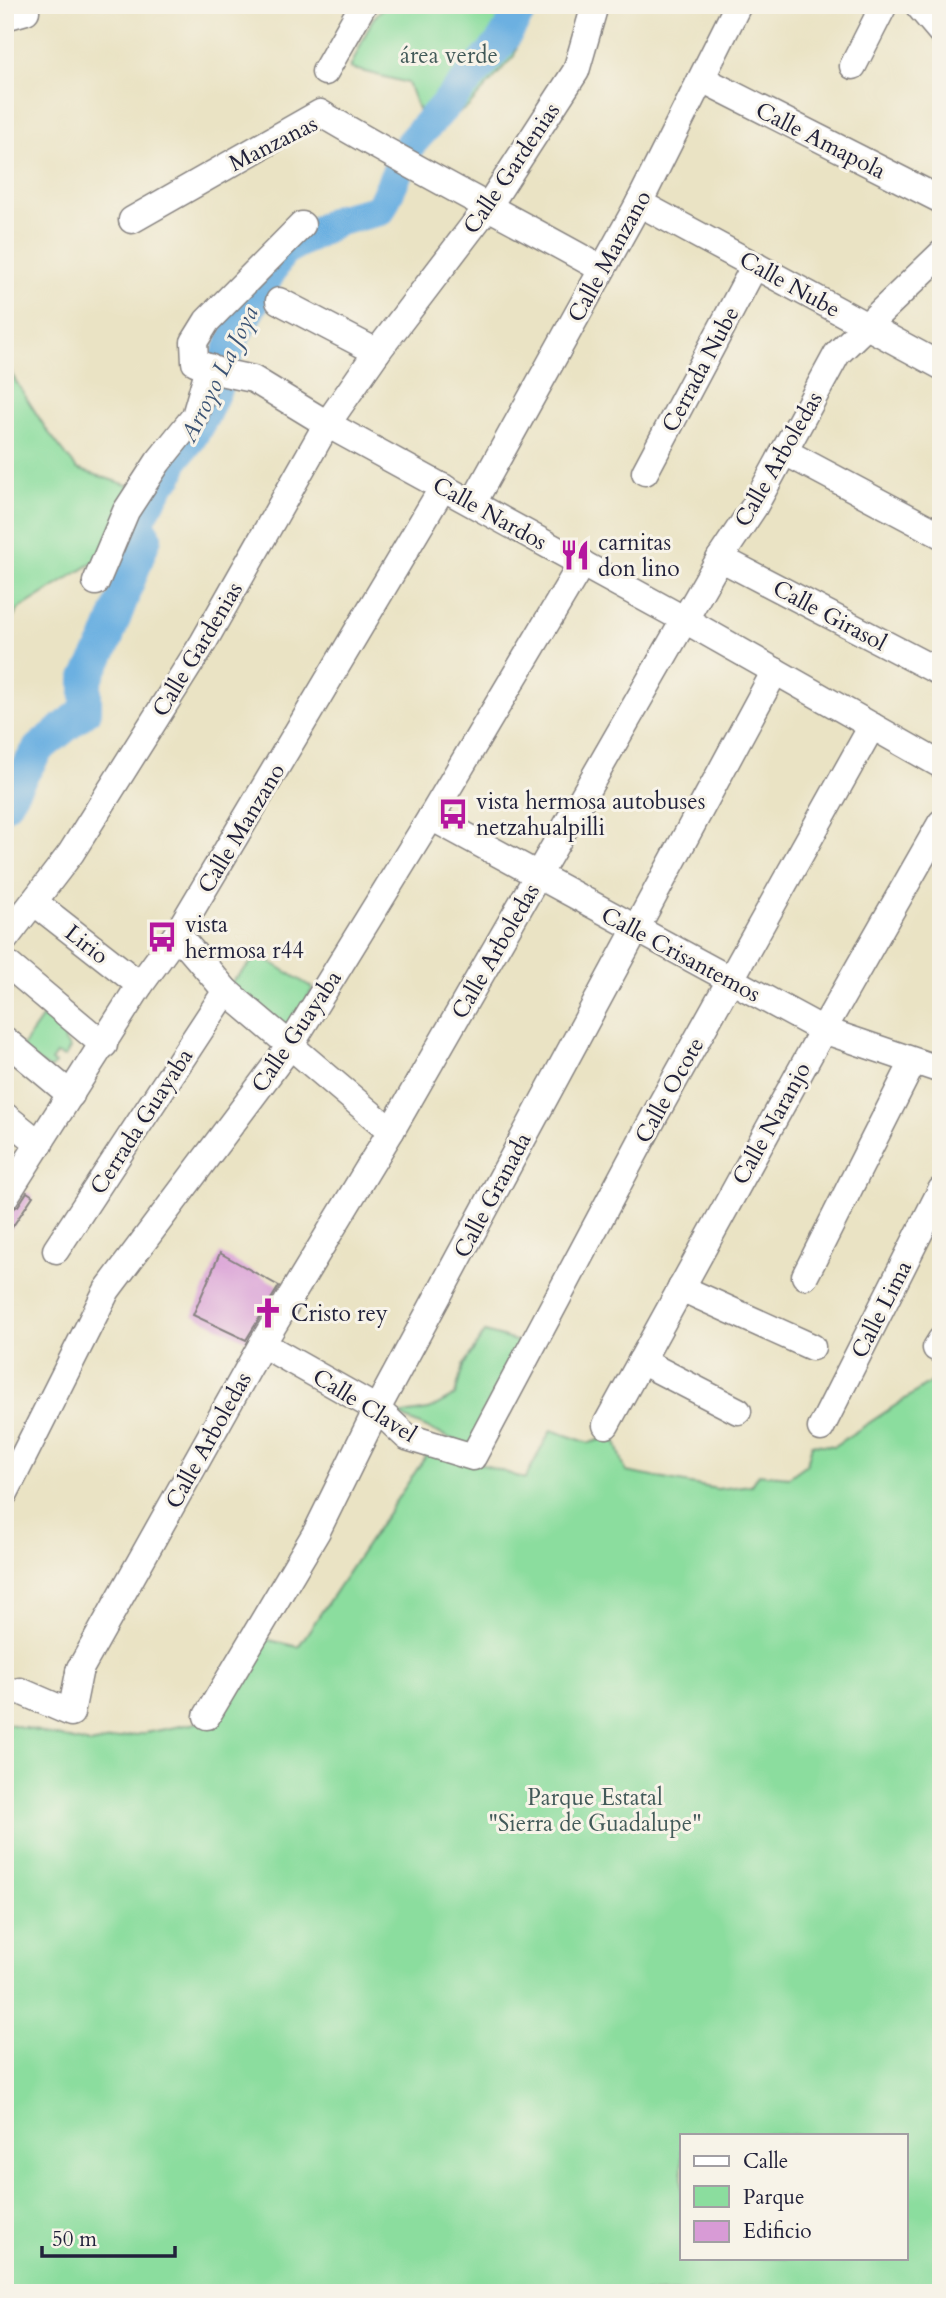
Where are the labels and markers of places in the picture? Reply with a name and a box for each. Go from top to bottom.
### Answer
place label: carnitas don lino [598,527,680,584]
restaurant icon: carnitas don lino [558,538,592,572]
place label: vista hermosa autobuses netzahualpilli [476,786,705,843]
bus stop icon: vista hermosa autobuses netzahualpilli [436,797,470,831]
place label: vista hermosa r44 [185,909,304,966]
bus stop icon: vista hermosa r44 [145,920,179,954]
church icon: Cristo rey [251,1296,285,1330]
place label: Cristo rey [291,1298,388,1329]

